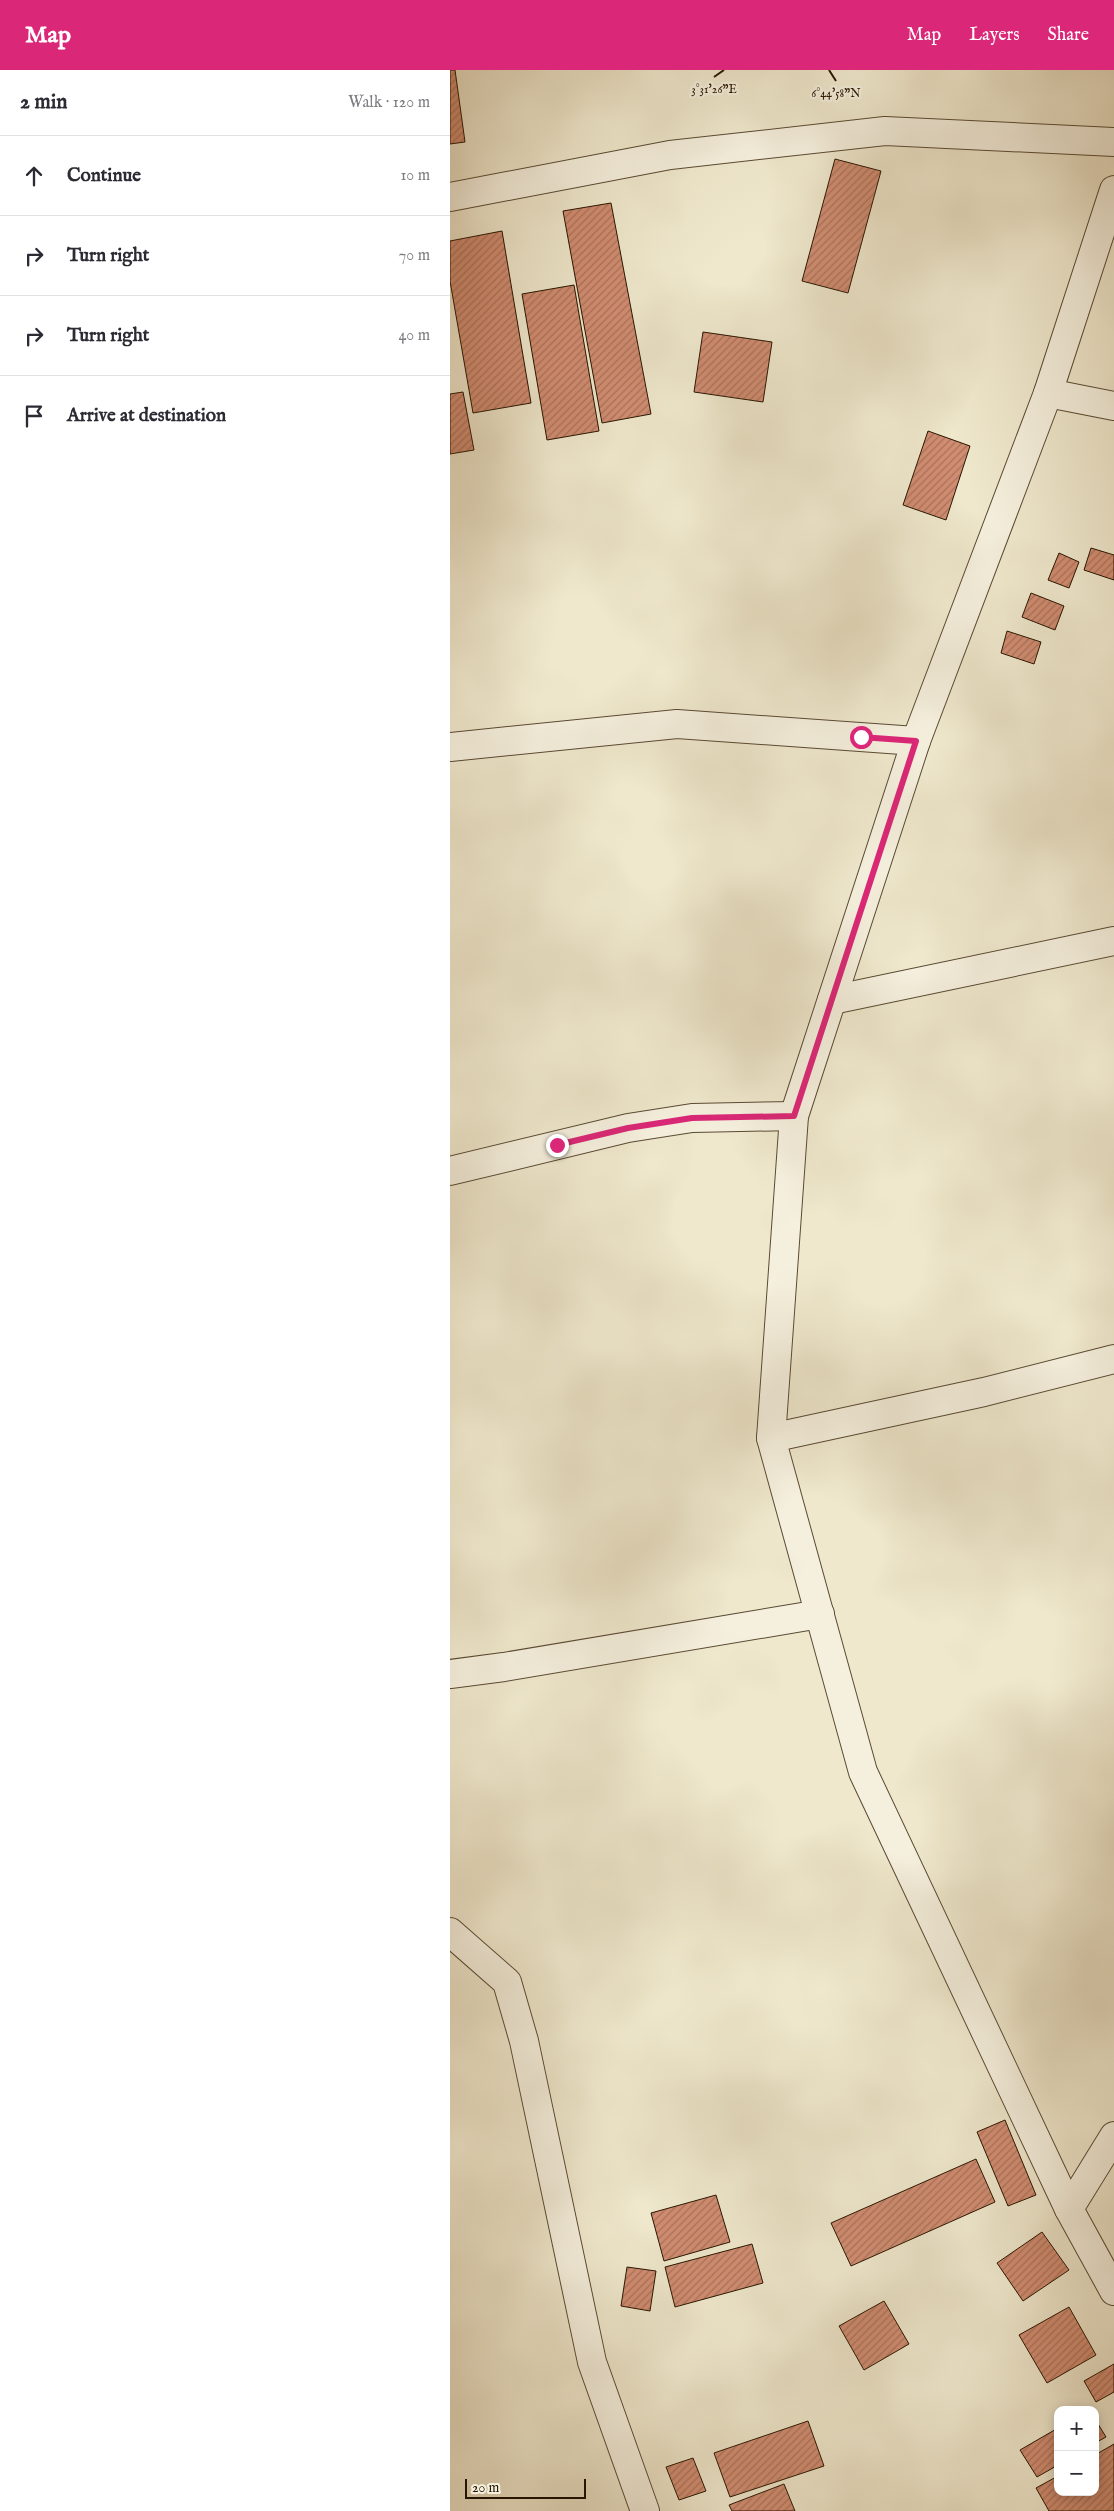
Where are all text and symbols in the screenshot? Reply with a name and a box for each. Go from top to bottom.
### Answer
text: Map [25,20,71,51]
text: Map [907,24,941,47]
text: Layers [969,24,1020,47]
text: Share [1048,24,1089,47]
text: 3°31'26"E [691,82,737,97]
text: 6°44'58"N [811,86,861,101]
text: 2 min [20,89,67,116]
text: Walk · 120 m [348,93,430,113]
icon: ahead [20,162,48,190]
text: Continue [67,164,141,188]
text: 10 m [400,166,430,186]
icon: right [20,242,48,270]
text: Turn right [67,244,149,268]
text: 70 m [399,246,430,266]
icon: right [20,322,48,350]
text: Turn right [67,324,149,348]
text: 40 m [398,326,430,346]
icon: arrive [20,402,48,430]
text: Arrive at destination [67,404,226,428]
route start [850,726,873,749]
route end [546,1134,569,1157]
map controls [1054,2406,1099,2496]
button: + [1054,2406,1099,2451]
button: − [1054,2451,1099,2496]
scale bar [465,2476,586,2499]
text: 20 m [472,2479,499,2497]

